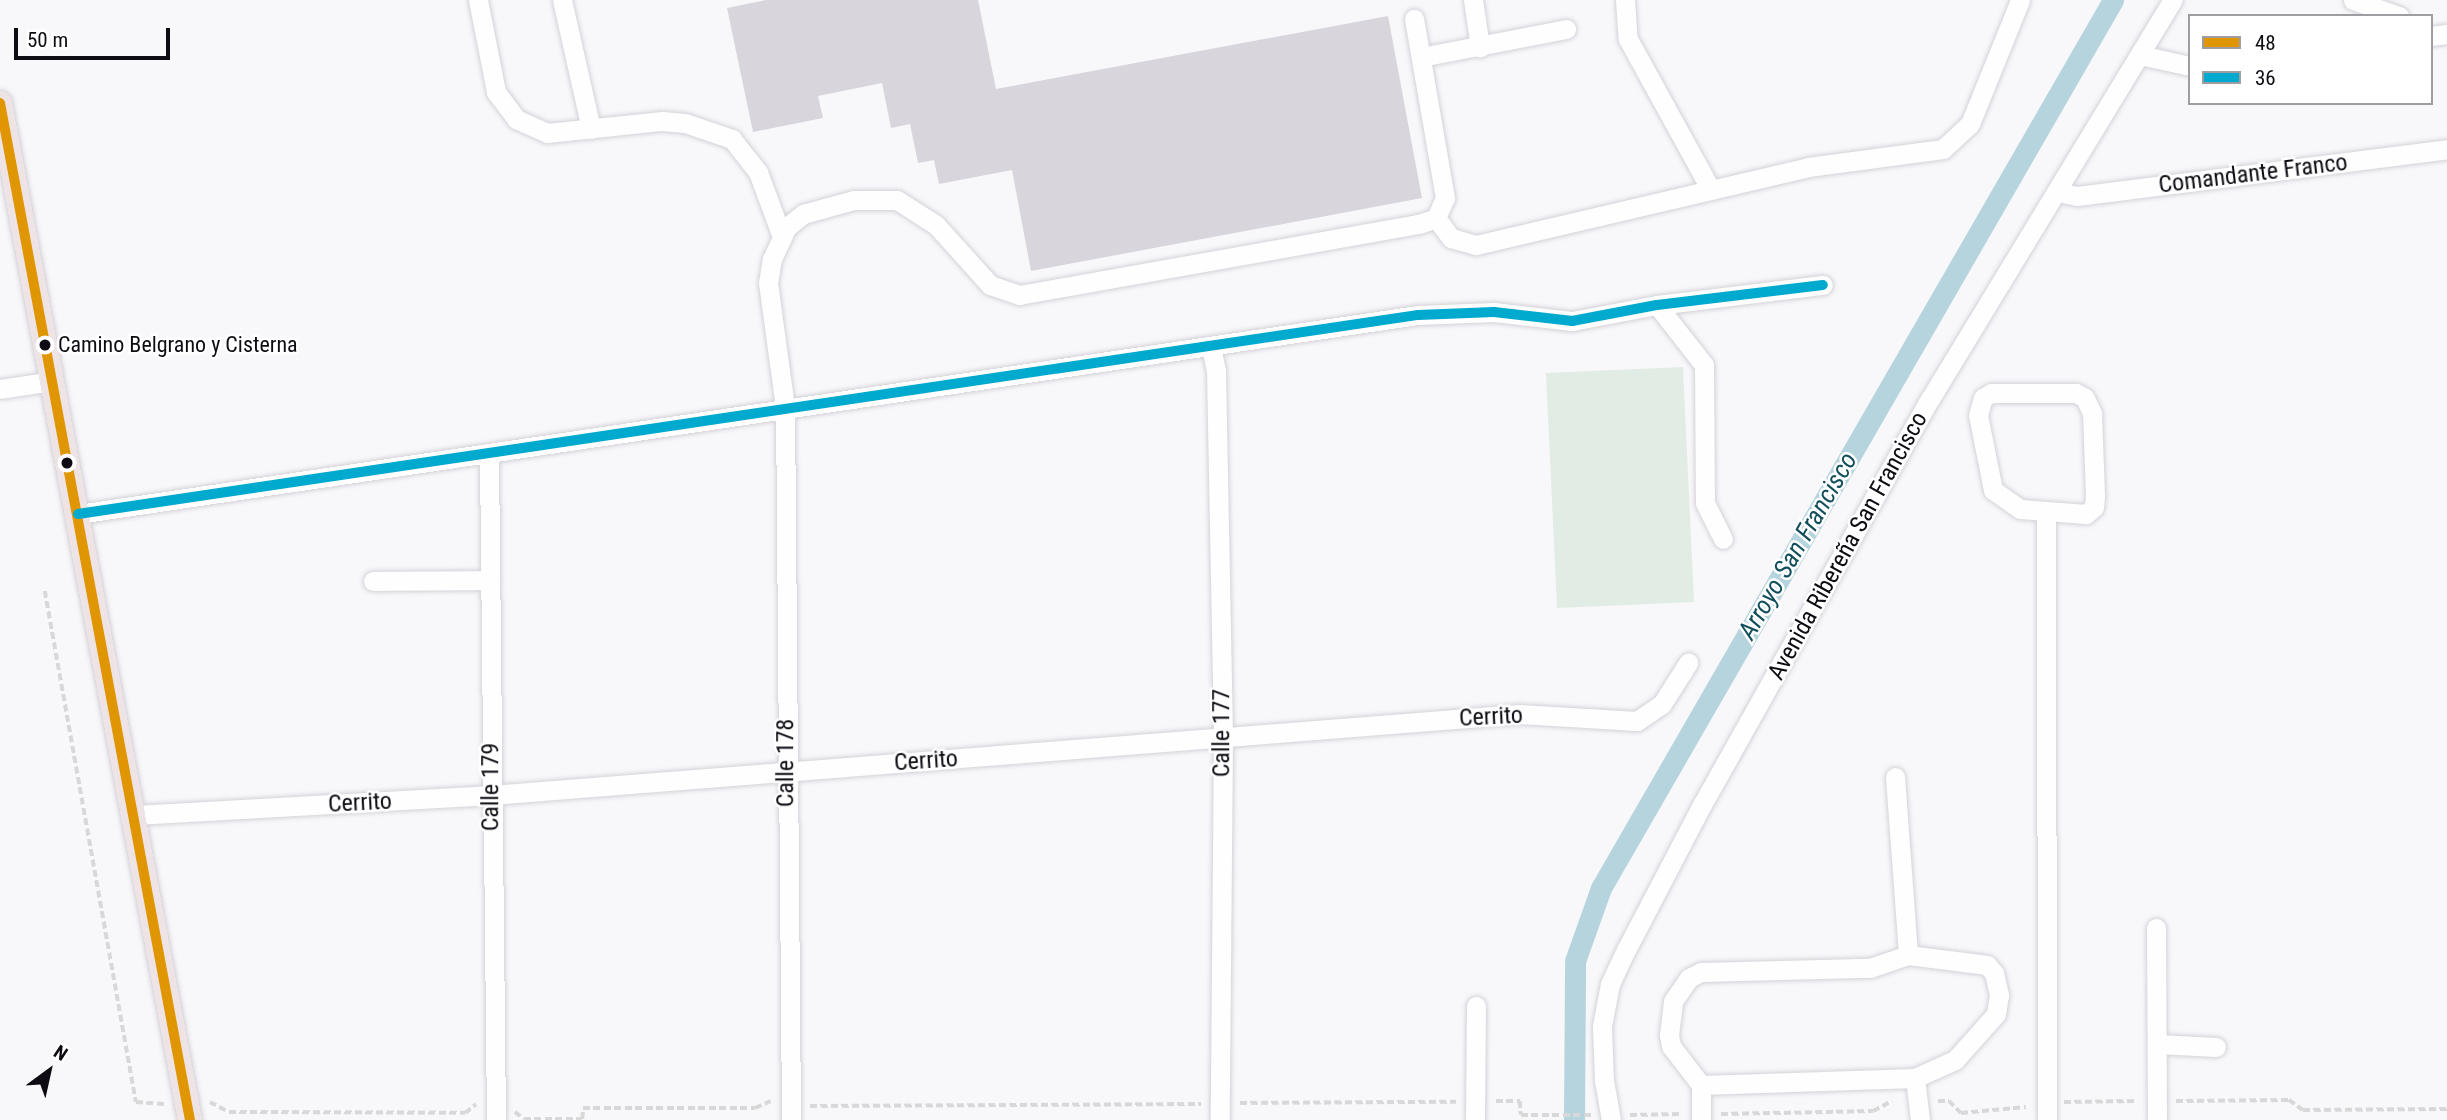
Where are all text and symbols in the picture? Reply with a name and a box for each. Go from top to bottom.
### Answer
scale bar [18,14,173,58]
legend [2188,14,2433,105]
text: 50 m [27,28,68,52]
text: 48 [2255,31,2276,55]
text: 36 [2255,66,2276,90]
street label: Comandante Franco [2157,148,2349,200]
place label: Camino Belgrano y Cisterna [58,332,298,358]
marker: Camino Belgrano y Cisterna [38,338,52,352]
street label: Avenida Ribereña San Francisco [1762,407,1934,685]
water label: Arroyo San Francisco [1732,447,1864,645]
unlabelled marker [60,456,74,470]
street label: Calle 177 [1208,689,1236,777]
street label: Cerrito [1458,701,1524,733]
street label: Calle 178 [772,719,800,807]
street label: Calle 179 [477,743,505,831]
street label: Cerrito [893,744,959,778]
street label: Cerrito [327,787,393,819]
north arrow [14,1036,84,1106]
text: N [50,1040,72,1066]

